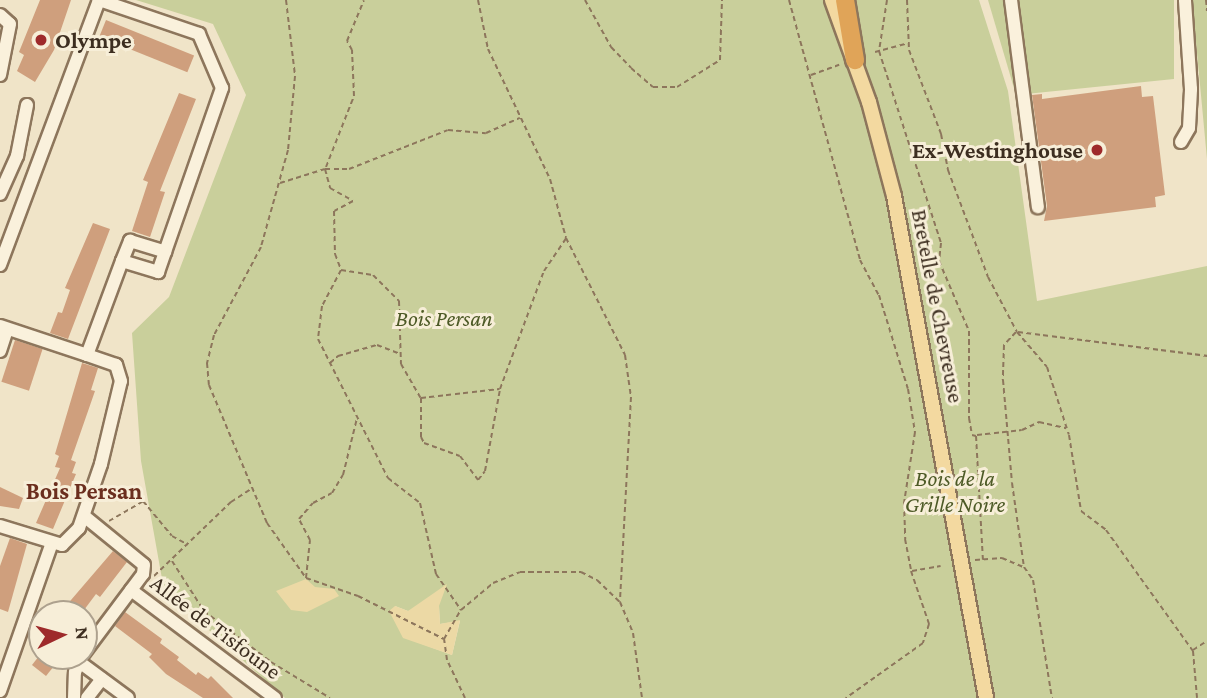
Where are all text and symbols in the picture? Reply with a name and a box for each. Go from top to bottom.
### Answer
place label: Olympe [55,26,132,54]
marker: Olympe [33,32,49,48]
place label: Ex-Westinghouse [912,136,1083,164]
marker: Ex-Westinghouse [1089,142,1105,158]
street label: Bretelle de Chevreuse [906,207,970,405]
park label: Bois Persan [395,304,493,332]
park label: Bois de la Grille Noire [905,464,1005,518]
district label: Bois Persan [26,477,142,505]
street label: Allée de Tisfoune [145,569,287,685]
north arrow [28,600,98,670]
text: N [71,626,93,641]

